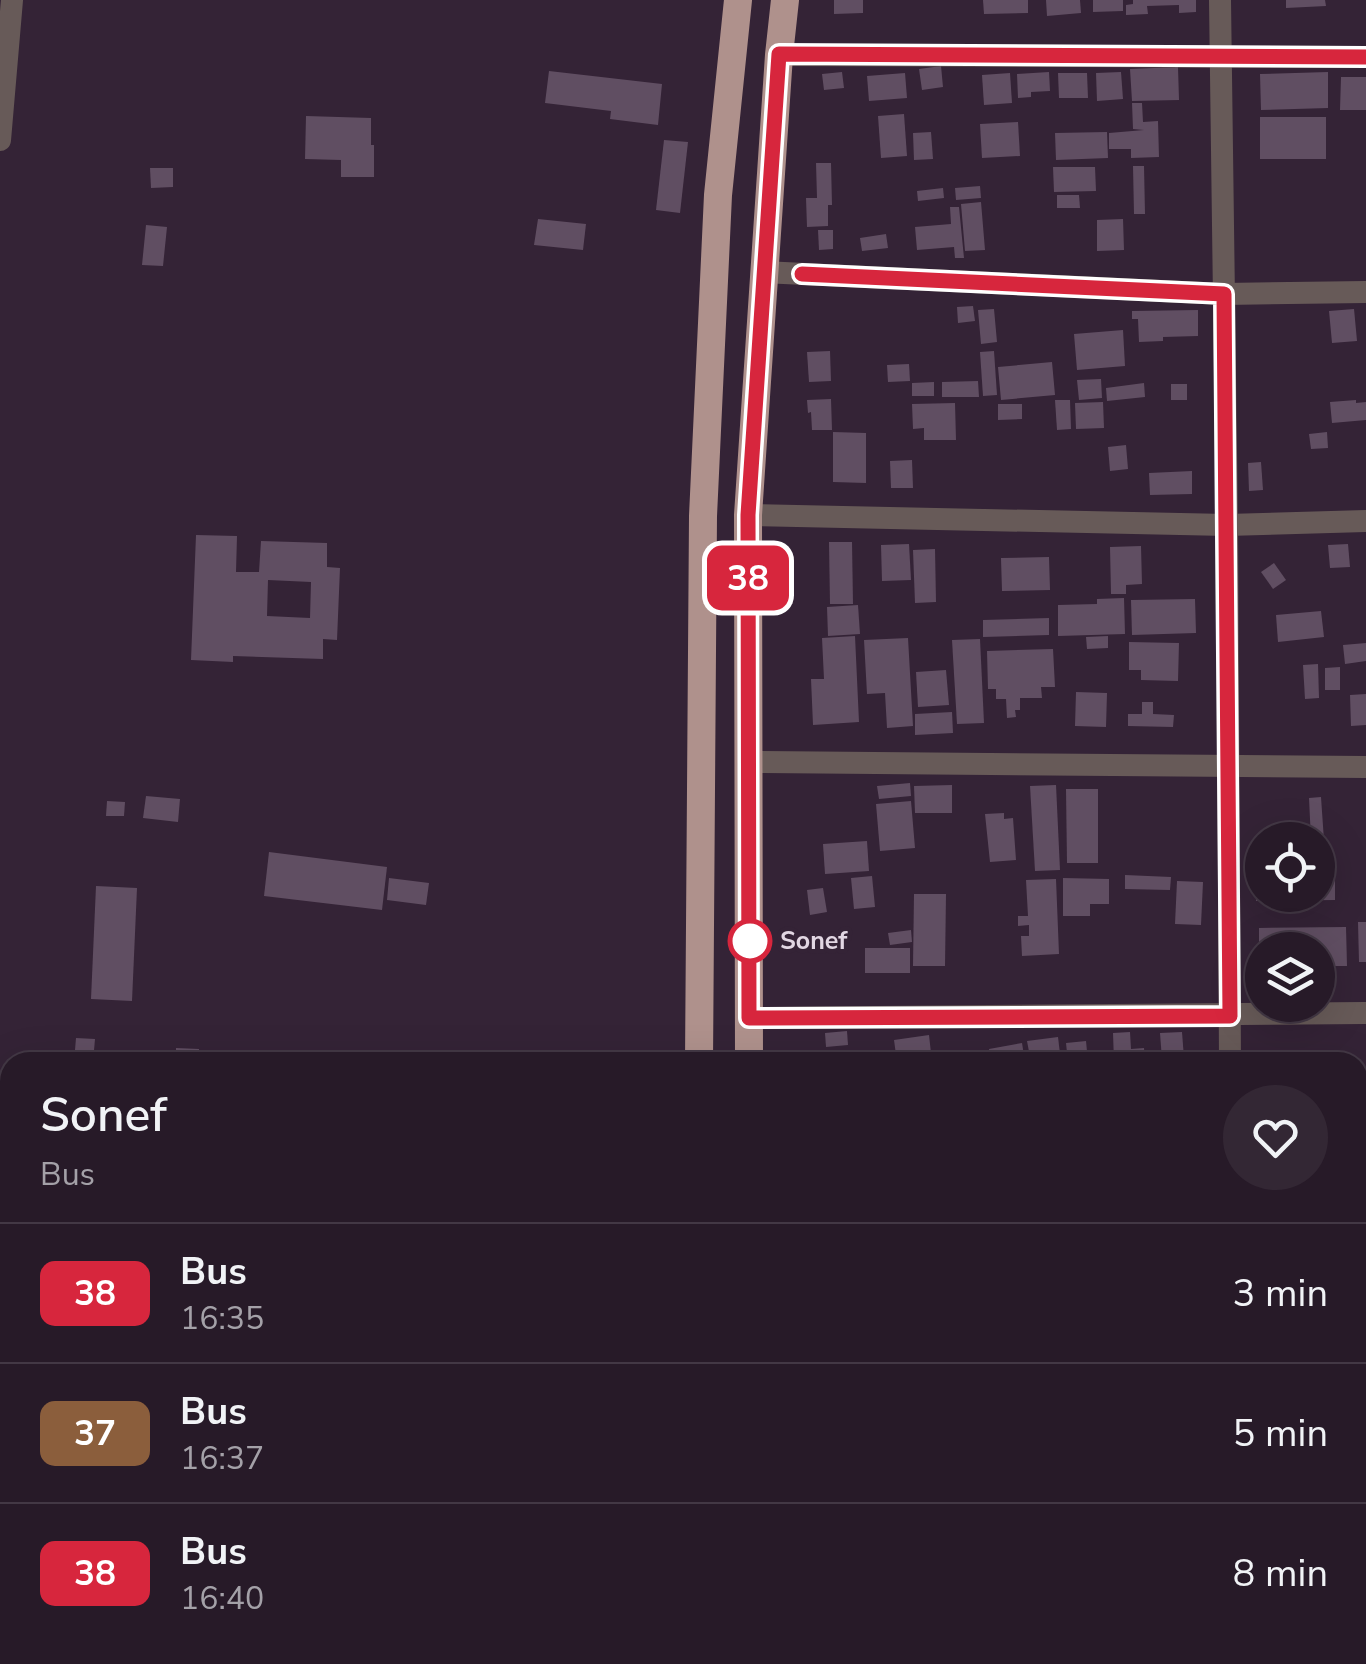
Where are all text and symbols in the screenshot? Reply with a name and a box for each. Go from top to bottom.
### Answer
line badge: 38 [703,546,793,610]
text: 38 [727,555,769,602]
map controls [1245,822,1335,1022]
button: locate [1245,822,1335,912]
marker: Sonef [729,920,771,962]
place label: Sonef [780,924,848,958]
button: layers [1245,932,1335,1022]
text: Sonef [40,1082,167,1148]
button: heart [1223,1085,1328,1190]
text: Bus [40,1153,95,1196]
text: Bus [180,1246,247,1297]
text: 3 min [1233,1268,1328,1319]
text: 38 [74,1270,116,1317]
text: 16:35 [180,1297,264,1340]
text: Bus [180,1386,247,1437]
text: 5 min [1233,1408,1328,1459]
text: 37 [74,1410,116,1457]
text: 16:37 [180,1437,264,1480]
text: Bus [180,1526,247,1577]
text: 8 min [1233,1548,1328,1599]
text: 38 [74,1550,116,1597]
text: 16:40 [180,1577,264,1620]

